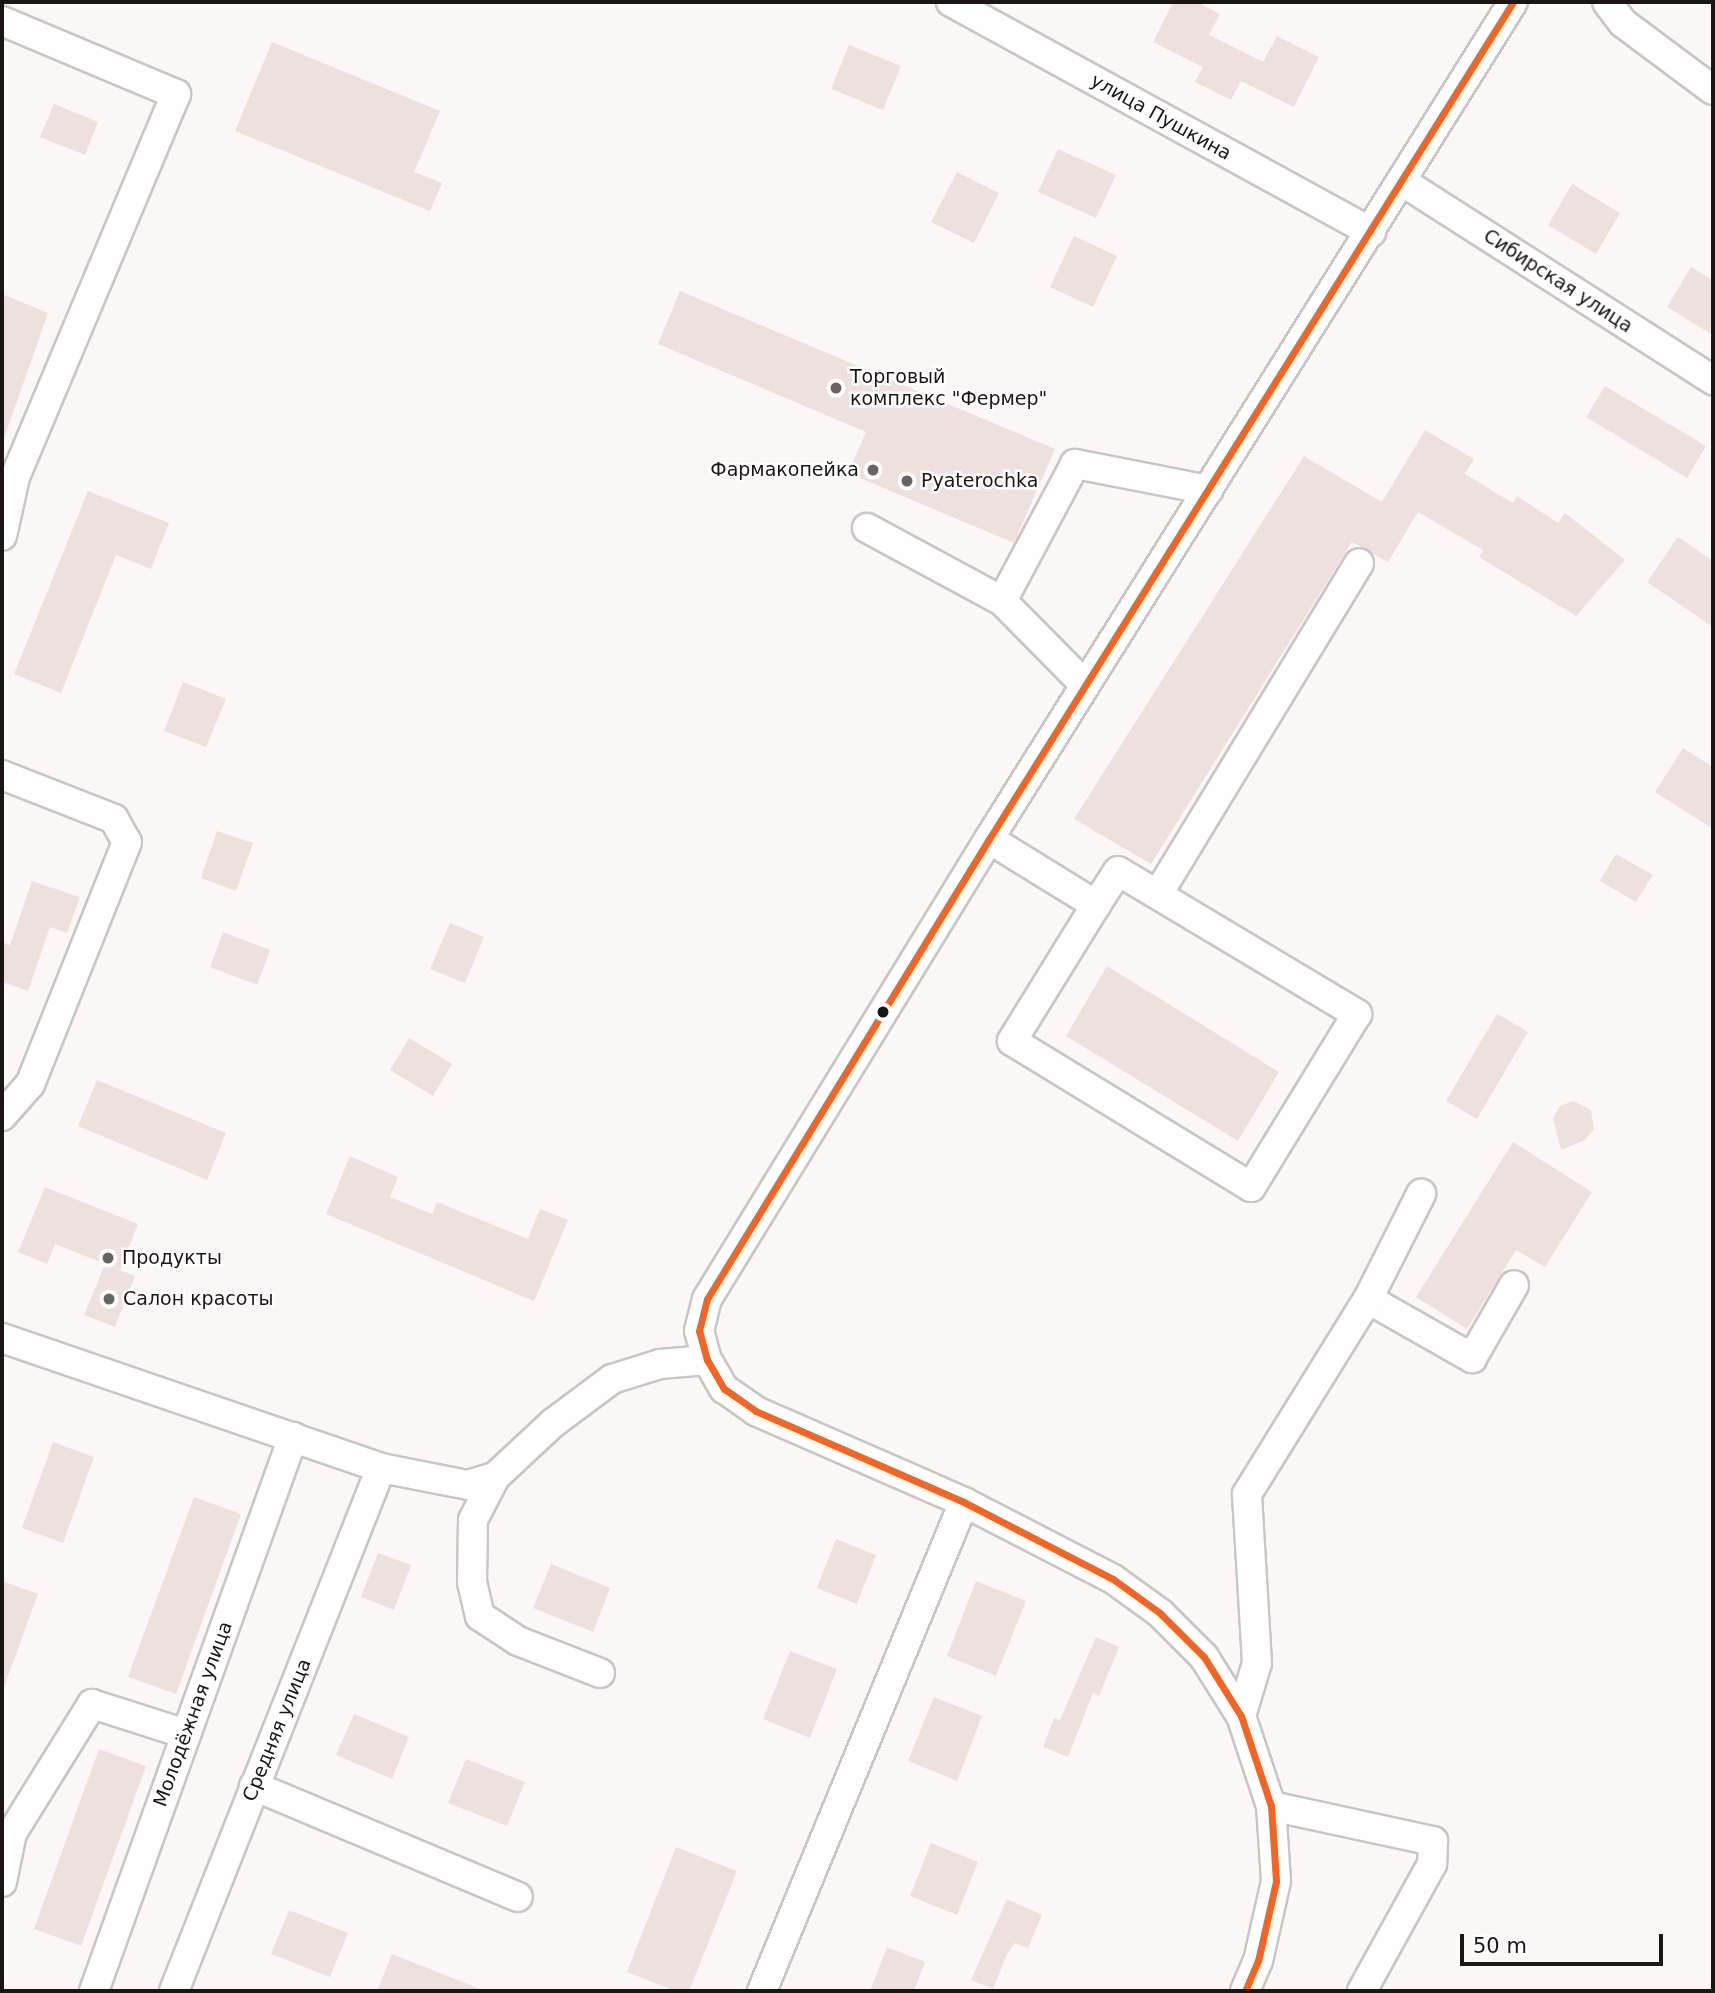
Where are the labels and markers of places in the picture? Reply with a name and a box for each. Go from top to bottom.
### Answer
place label: Торговый комплекс "Фермер" [850,366,1047,410]
marker: Торговый комплекс "Фермер" [828,380,844,396]
place label: Фармакопейка [710,459,859,481]
marker: Фармакопейка [865,462,881,478]
place label: Pyaterochka [921,470,1038,492]
marker: Pyaterochka [899,473,915,489]
unlabelled marker [876,1005,890,1019]
place label: Продукты [122,1247,222,1269]
marker: Продукты [100,1250,116,1266]
place label: Салон красоты [123,1288,273,1310]
marker: Салон красоты [101,1291,117,1307]

